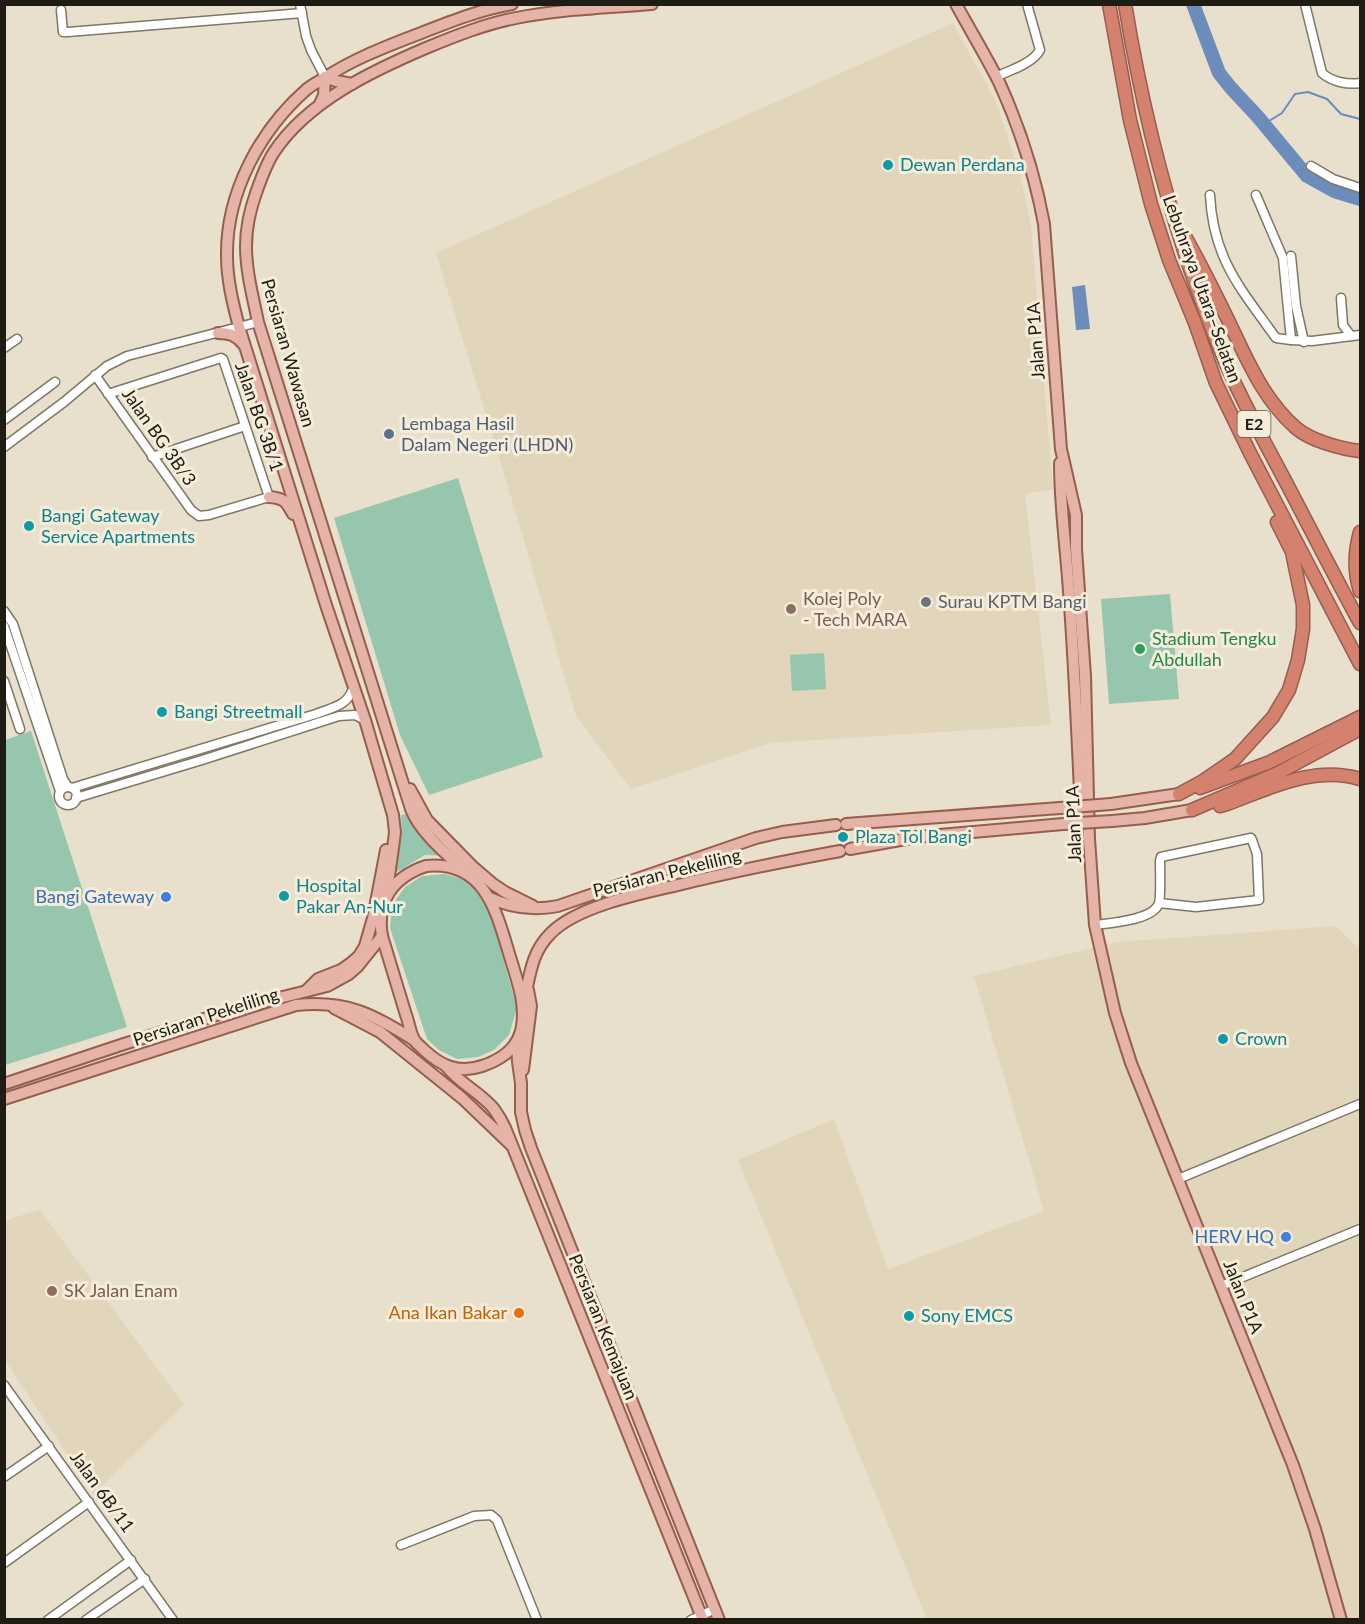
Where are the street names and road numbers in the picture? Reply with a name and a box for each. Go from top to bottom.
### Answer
street label: Lebuhraya Utara–Selatan [1159,192,1247,385]
street label: Persiaran Wawasan [257,276,321,430]
street label: Jalan P1A [1021,301,1049,380]
street label: Jalan BG 3B/1 [231,359,289,474]
street label: Jalan BG 3B/3 [118,383,202,489]
road number: E2 [1238,411,1270,437]
street label: Jalan P1A [1061,784,1085,863]
street label: Persiaran Pekeliling [590,843,743,901]
street label: Persiaran Pekeliling [130,982,281,1050]
street label: Persiaran Kemajuan [565,1251,643,1403]
street label: Jalan P1A [1219,1257,1269,1337]
street label: Jalan 6B/11 [66,1446,140,1536]

